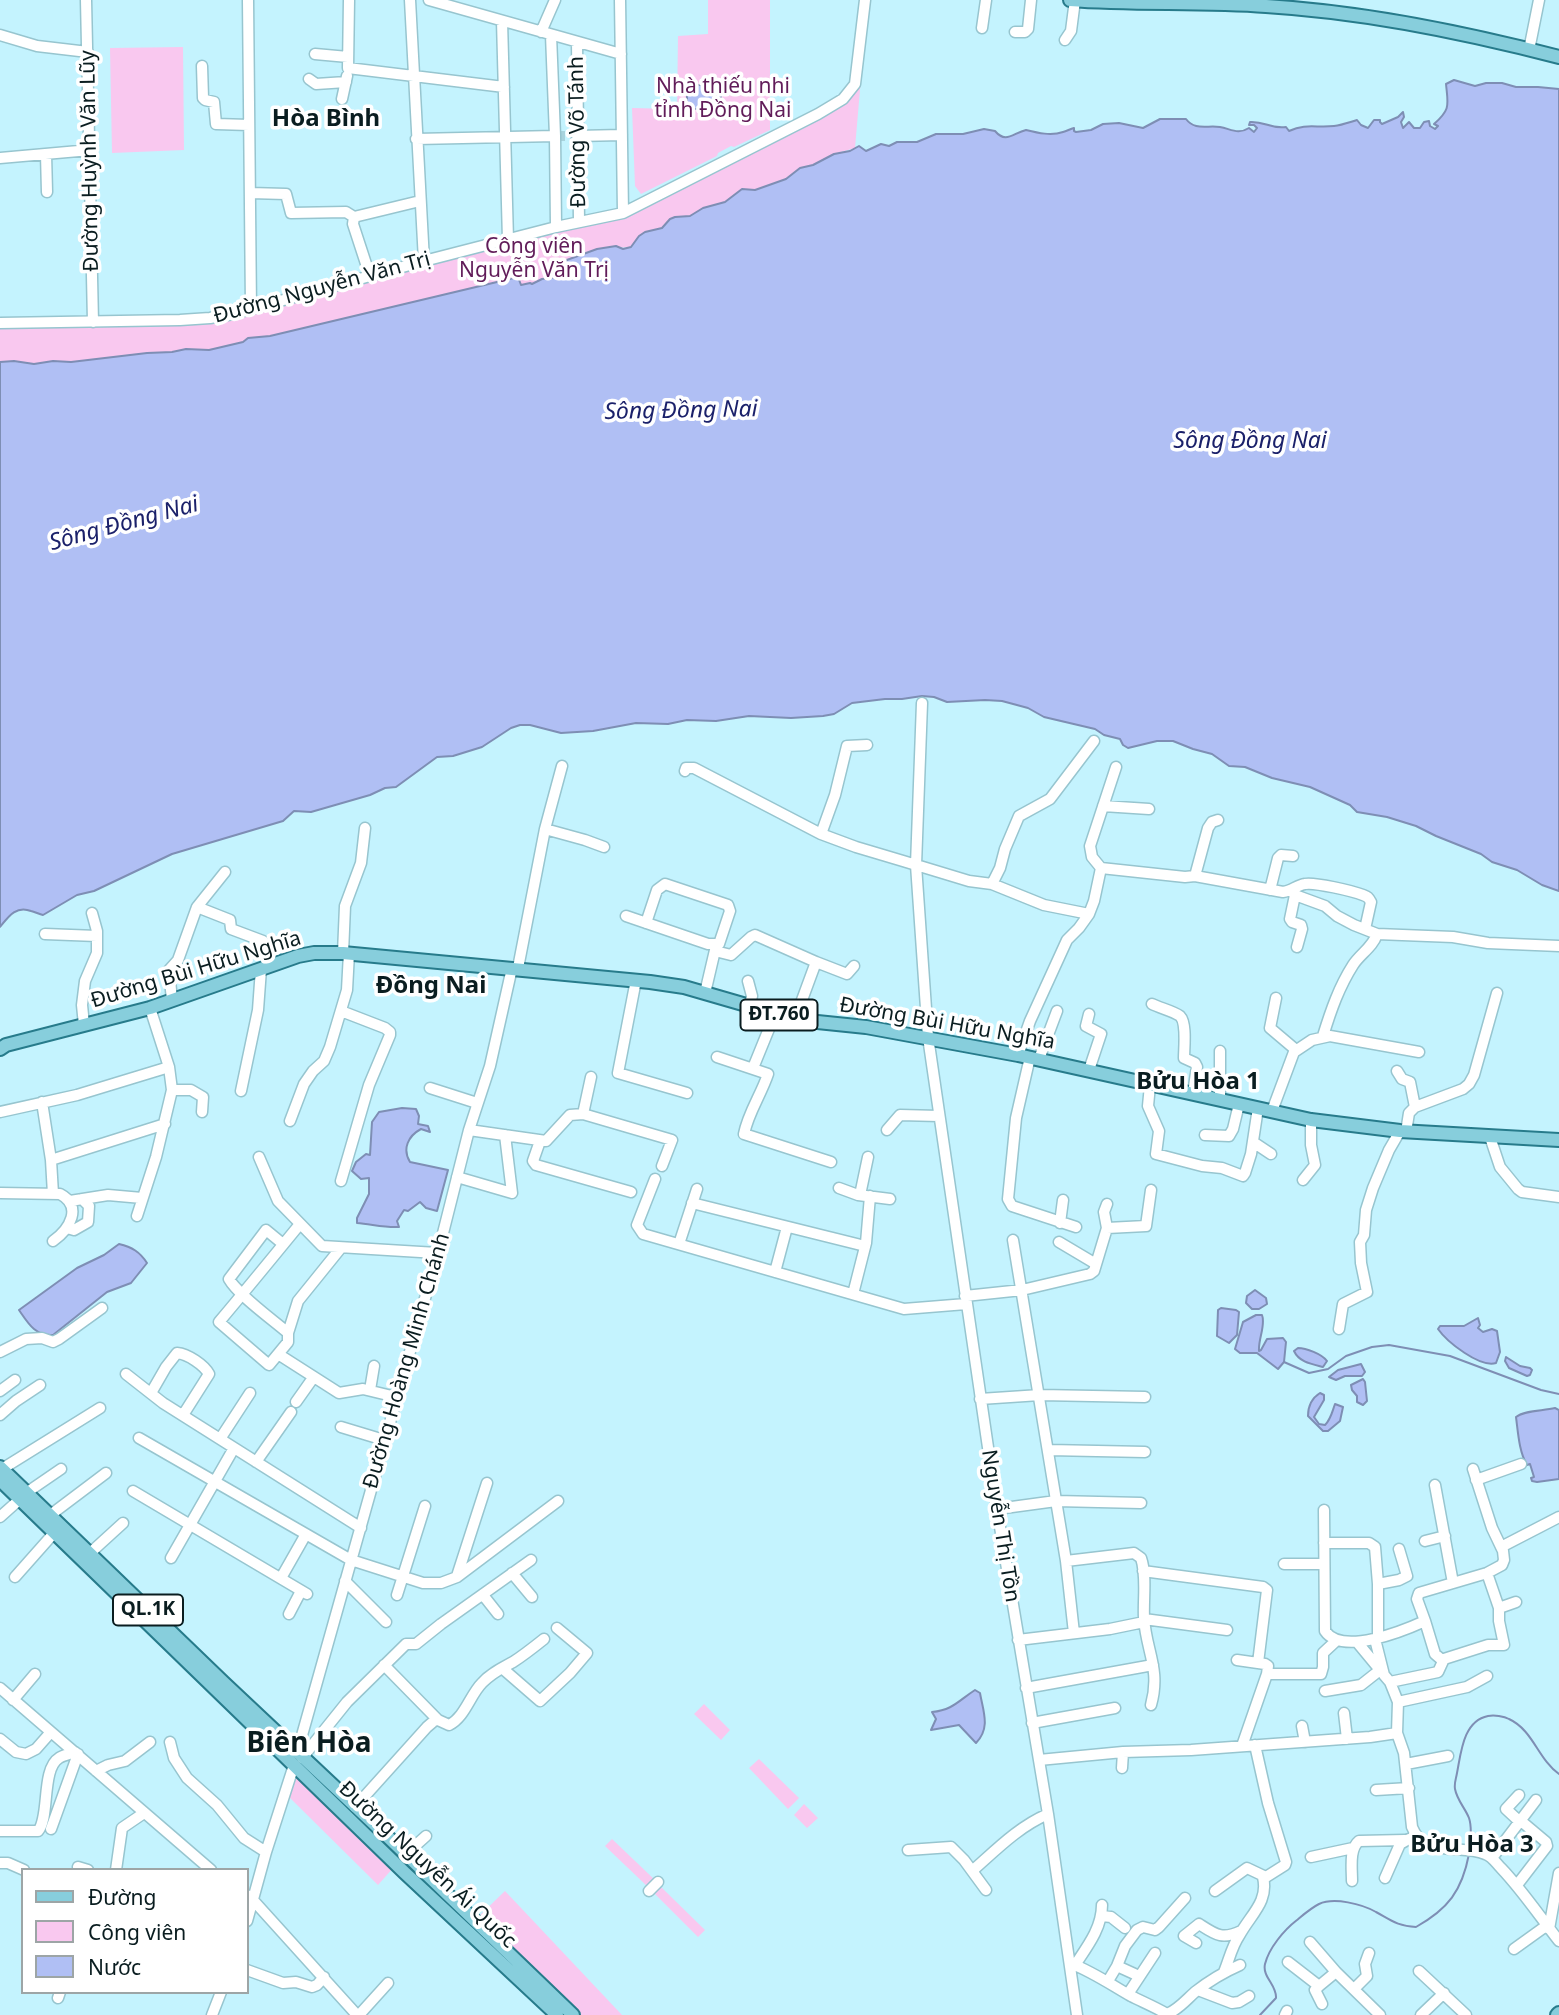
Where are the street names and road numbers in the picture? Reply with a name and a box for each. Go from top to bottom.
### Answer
street label: Đường Huỳnh Văn Lũy [75,50,105,272]
street label: Đường Võ Tánh [564,56,592,208]
street label: Đường Nguyễn Văn Trị [211,247,433,329]
street label: Đường Bùi Hữu Nghĩa [88,926,304,1014]
street label: Đường Bùi Hữu Nghĩa [837,993,1057,1055]
road number: ĐT.760 [740,1000,818,1030]
street label: Đường Hoàng Minh Chánh [358,1230,456,1492]
street label: Nguyễn Thị Tồn [975,1448,1025,1604]
road number: QL.1K [113,1594,183,1626]
street label: Đường Nguyễn Ái Quốc [333,1776,521,1954]

